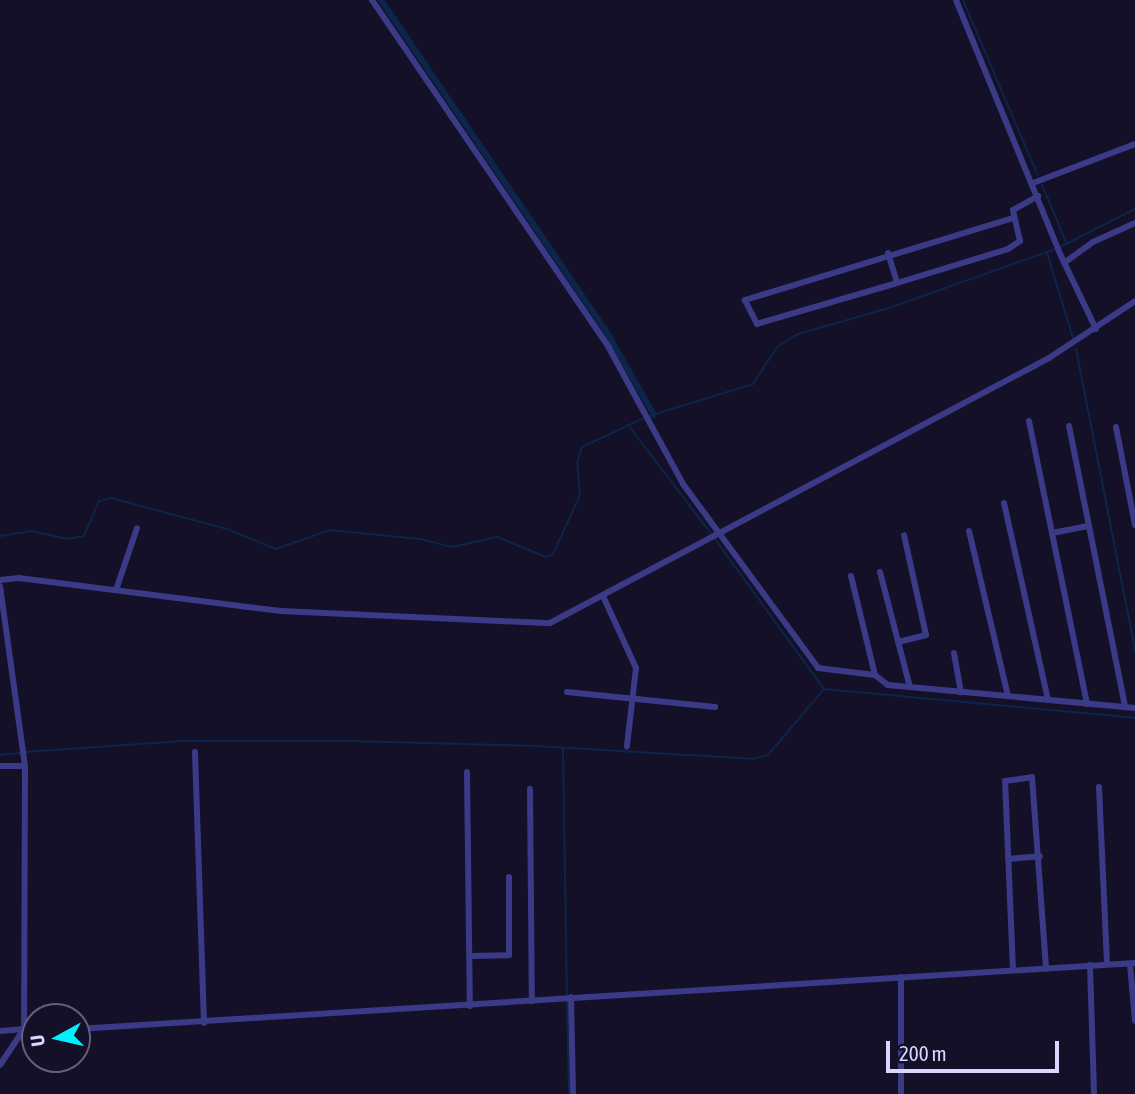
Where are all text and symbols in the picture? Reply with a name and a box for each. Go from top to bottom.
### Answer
north arrow [21,1003,91,1073]
scale bar [890,1028,1063,1072]
text: U [26,1034,49,1048]
text: 200 m [899,1041,947,1065]

